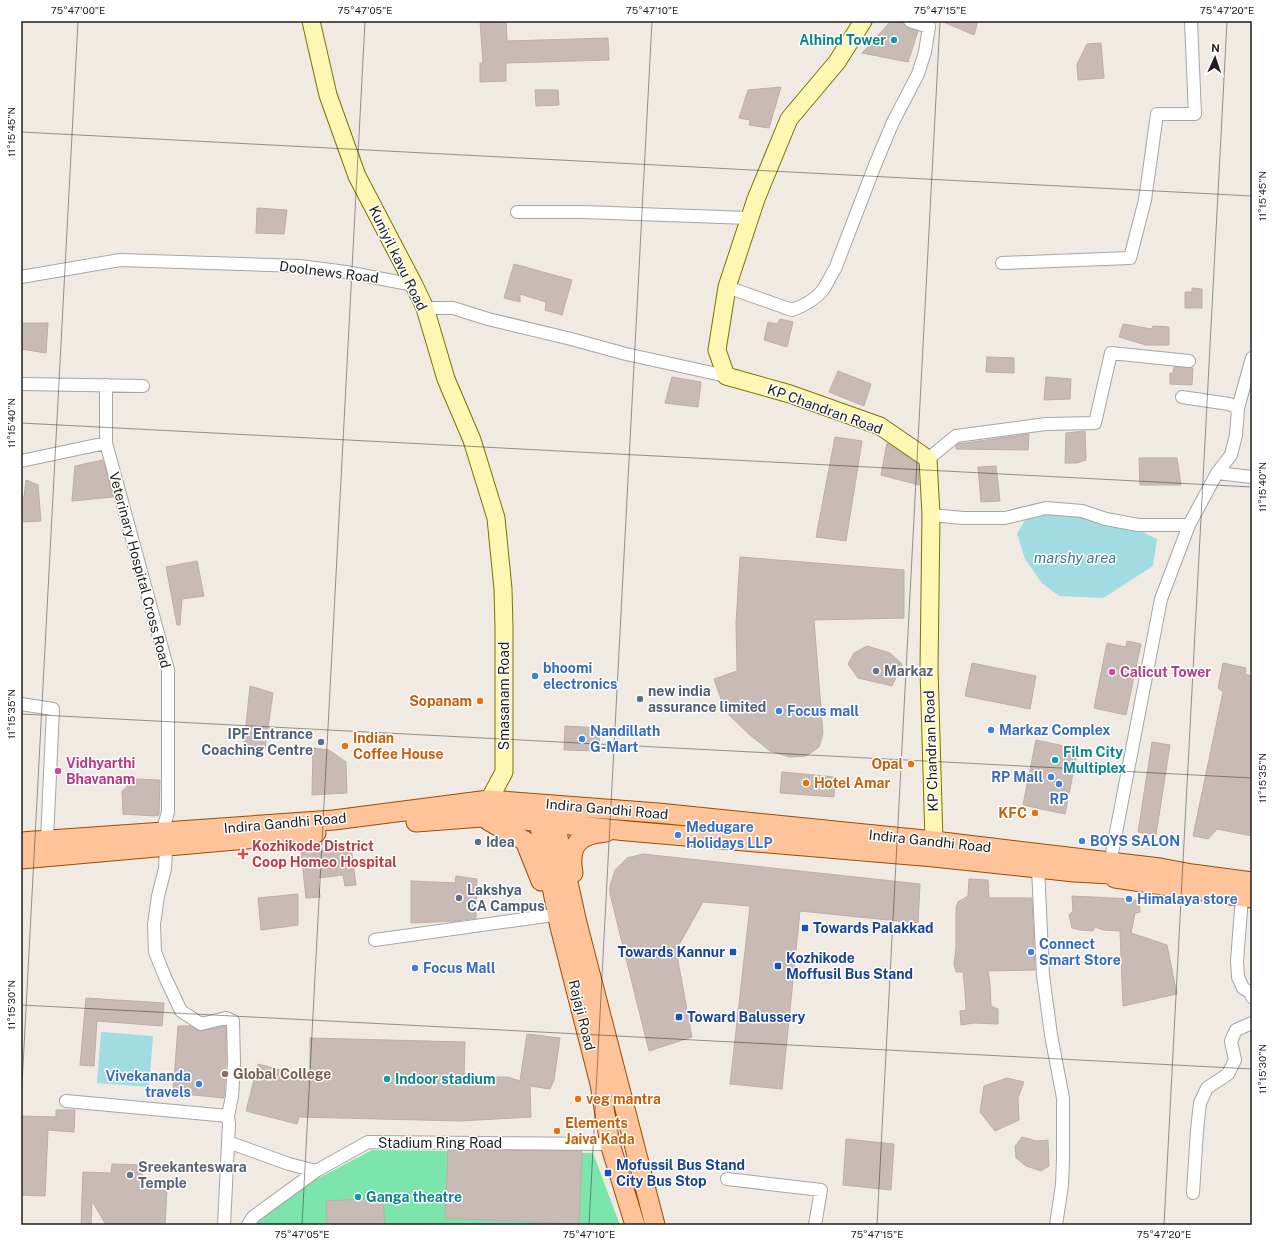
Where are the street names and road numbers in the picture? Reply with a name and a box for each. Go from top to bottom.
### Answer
street label: Kuniyil kavu Road [366,203,430,313]
street label: Doolnews Road [278,258,380,286]
street label: KP Chandran Road [765,381,885,437]
street label: Veterinary Hospital Cross Road [106,470,174,670]
street label: Smasanam Road [496,642,512,750]
street label: KP Chandran Road [921,690,941,812]
street label: Indira Gandhi Road [545,796,669,822]
street label: Indira Gandhi Road [223,810,347,836]
street label: Indira Gandhi Road [868,827,992,855]
street label: Rajaji Road [565,978,599,1052]
street label: Stadium Ring Road [378,1135,502,1151]

